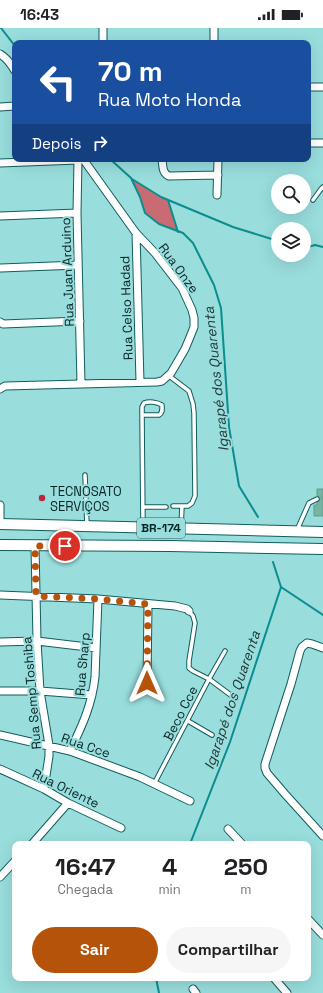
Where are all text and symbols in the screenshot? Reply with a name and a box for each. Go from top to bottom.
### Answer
text: 16:43 [20,5,59,24]
text: 70 m [98,53,163,89]
icon: left [32,56,84,108]
text: Rua Moto Honda [98,88,241,111]
icon: right [89,132,111,154]
text: Depois [32,134,81,153]
map controls [271,174,311,262]
button: search [271,174,311,214]
street label: Rua Juan Arduino [57,217,78,327]
button: layers [271,222,311,262]
street label: Rua Onze [155,240,202,297]
street label: Rua Celso Hadad [116,256,137,360]
water label: Igarapé dos Quarenta [199,305,233,452]
place label: TECNOSATO SERVIÇOS [50,483,122,515]
marker: TECNOSATO SERVIÇOS [37,493,47,503]
road number: BR-174 [137,518,185,538]
pin [48,529,82,563]
icon: arrive [54,535,76,557]
water label: Igarapé dos Quarenta [200,628,264,772]
street label: Rua Sharp [71,632,94,696]
street label: Rua Semp Toshiba [18,635,45,750]
position arrow [126,662,168,704]
street label: Beco Cce [159,683,201,743]
street label: Rua Cce [59,729,113,762]
street label: Rua Oriente [29,765,102,812]
text: 16:47 [55,851,115,882]
text: 4 [162,851,177,882]
text: 250 [224,851,268,882]
text: Chegada [57,881,113,898]
text: min [158,881,181,898]
text: m [240,881,251,898]
button: Sair [32,927,158,973]
button: Compartilhar [166,927,291,973]

